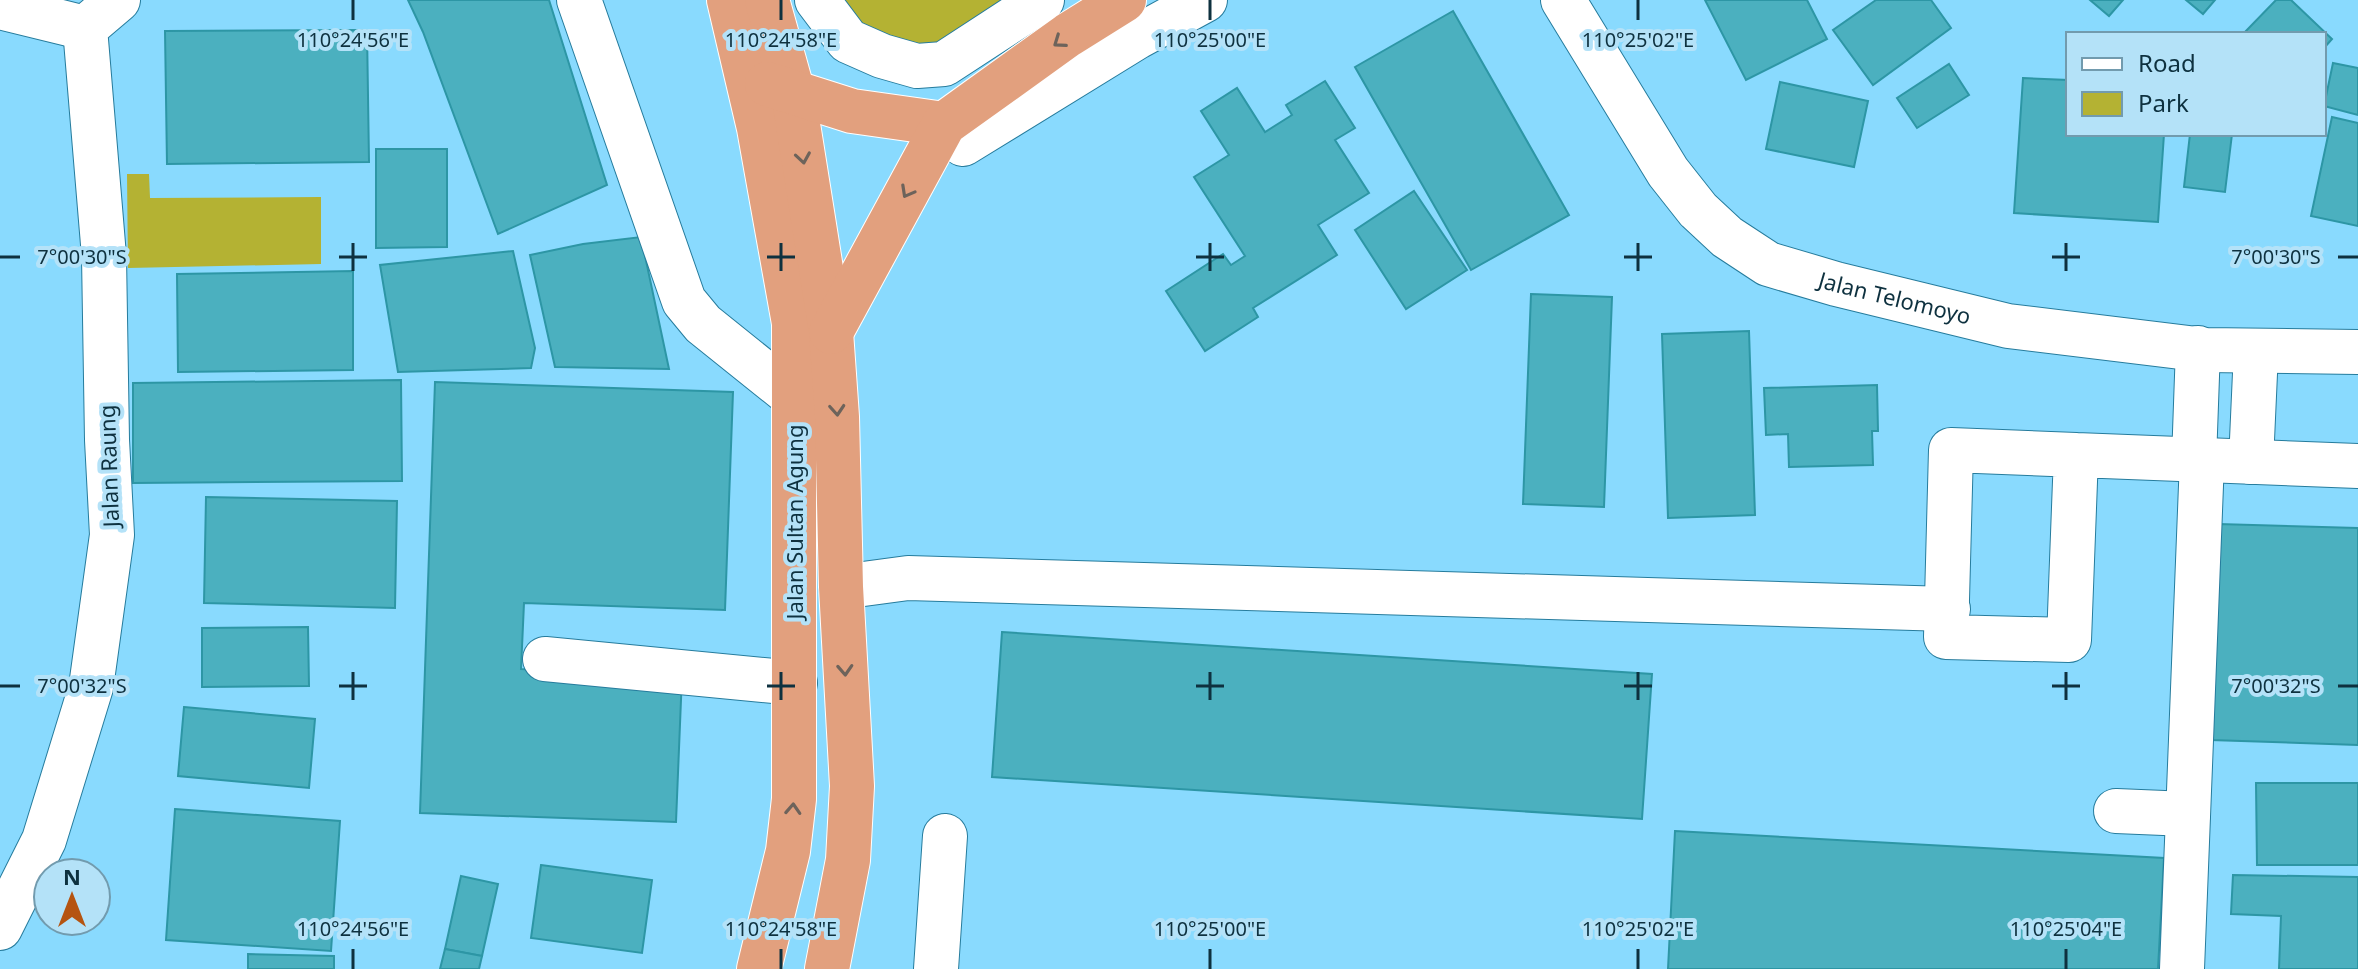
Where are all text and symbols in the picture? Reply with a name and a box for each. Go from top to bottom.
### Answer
text: 110°24'56"E [297,26,409,53]
text: 110°24'58"E [725,26,837,53]
text: 110°25'00"E [1154,26,1266,53]
text: 110°25'02"E [1582,26,1694,53]
one-way arrow [1053,32,1067,47]
legend [2066,32,2326,136]
text: Road [2138,46,2196,79]
text: Park [2138,86,2189,119]
one-way arrow [794,151,811,164]
one-way arrow [901,184,916,199]
text: 7°00'30"S [37,243,127,270]
text: 7°00'30"S [2231,243,2321,270]
street label: Jalan Telomoyo [1813,263,1974,330]
street label: Jalan Raung [91,404,125,530]
one-way arrow [828,404,845,417]
street label: Jalan Sultan Agung [779,425,809,621]
one-way arrow [837,664,854,677]
text: 7°00'32"S [37,672,127,699]
text: 7°00'32"S [2231,672,2321,699]
one-way arrow [784,802,801,815]
north arrow [32,857,112,937]
text: N [63,861,81,891]
text: 110°24'56"E [297,915,409,942]
text: 110°24'58"E [725,915,837,942]
text: 110°25'00"E [1154,915,1266,942]
text: 110°25'02"E [1582,915,1694,942]
text: 110°25'04"E [2010,915,2122,942]

